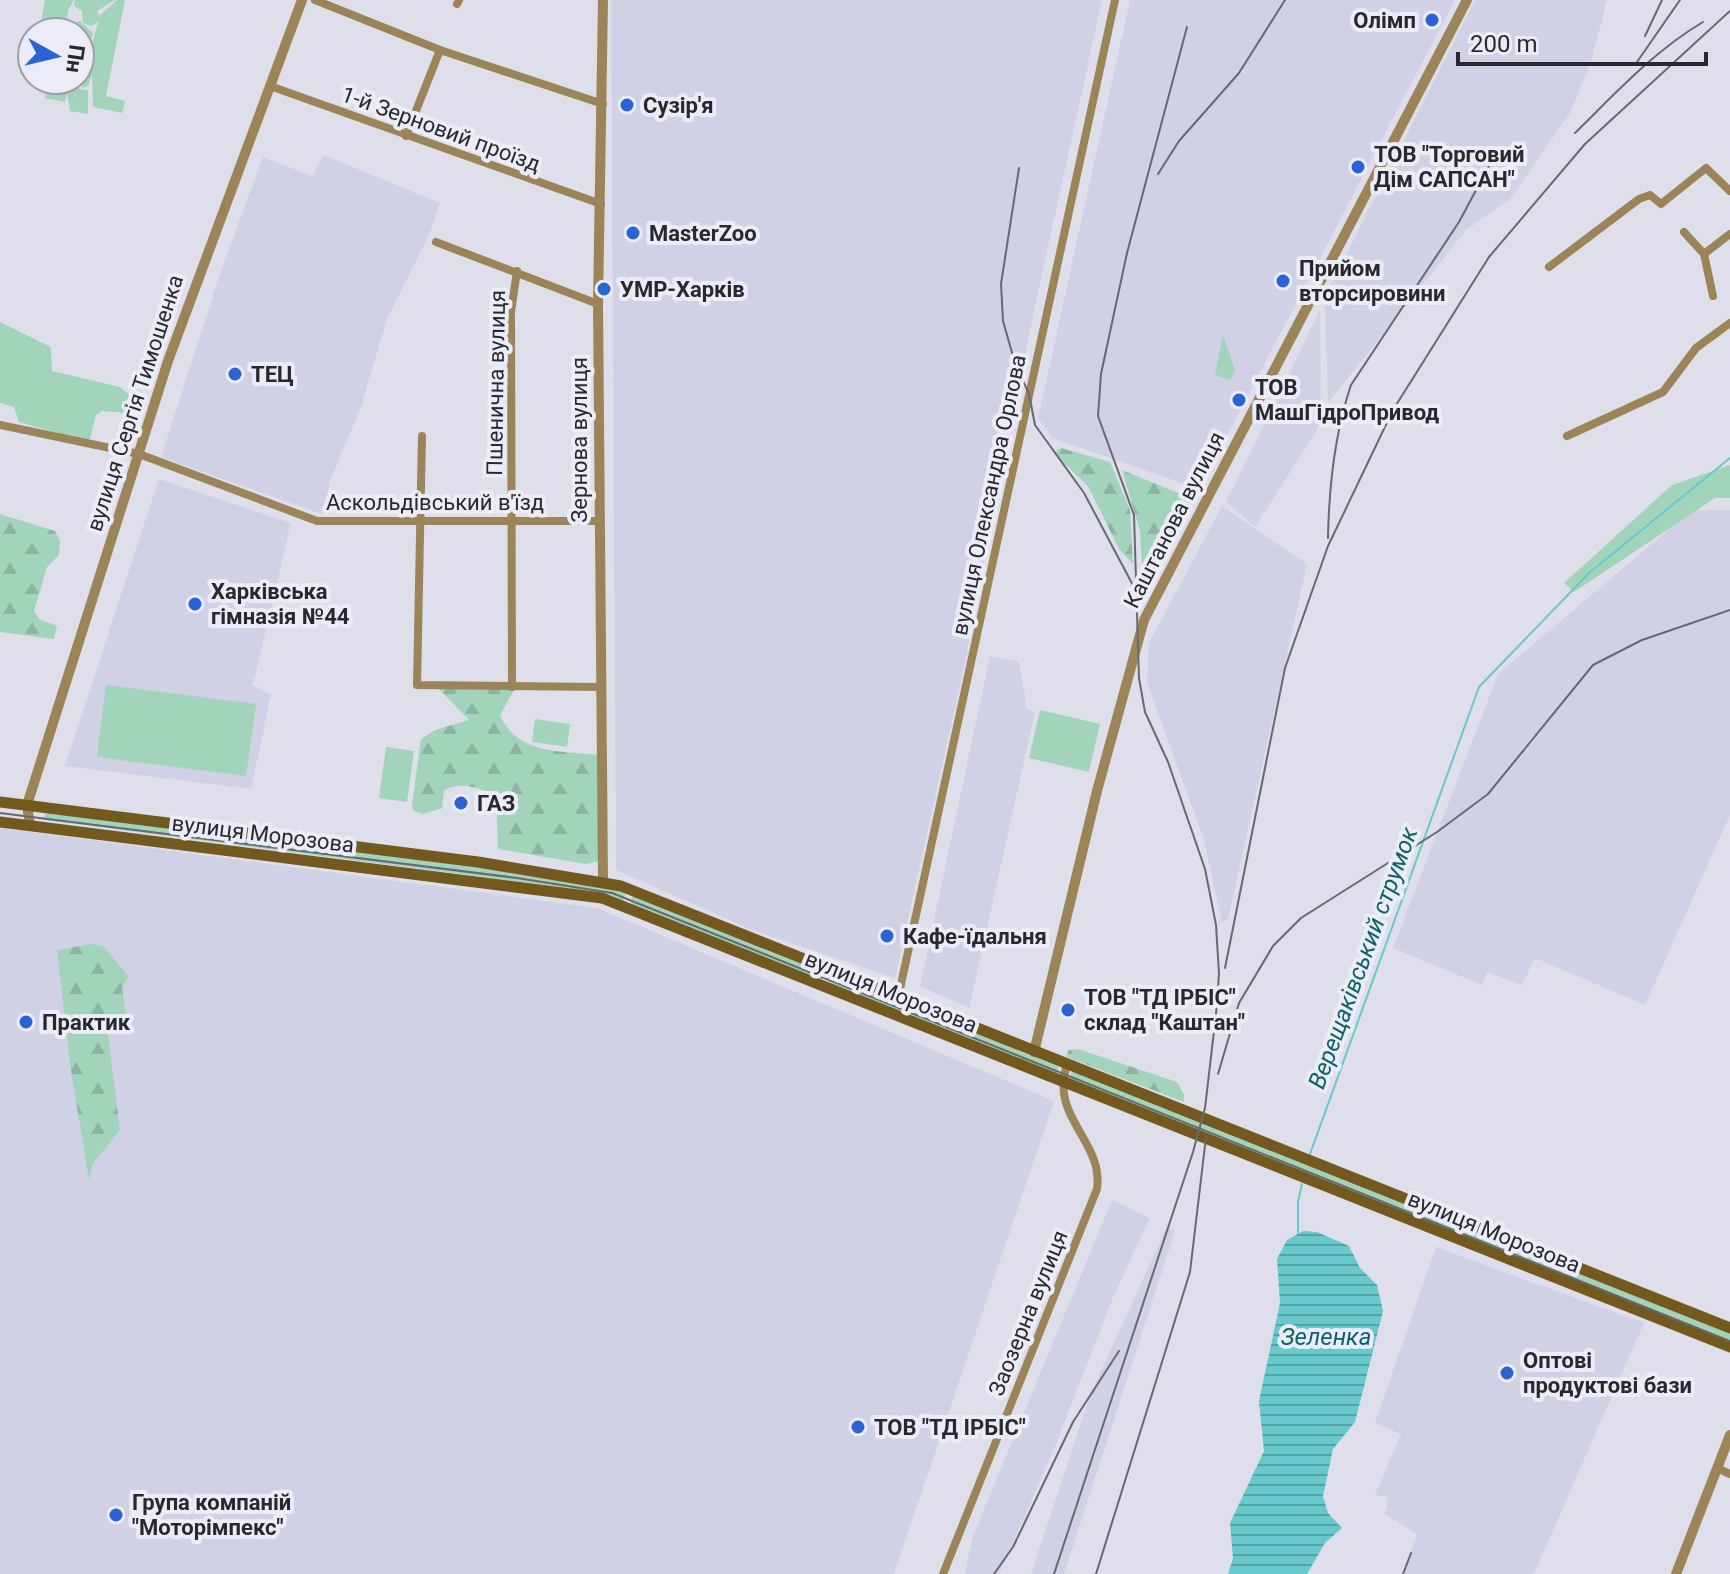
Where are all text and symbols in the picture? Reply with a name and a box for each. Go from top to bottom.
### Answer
place label: Олімп [1353,8,1416,33]
marker: Олімп [1423,11,1441,29]
north arrow [16,16,96,96]
scale bar [1458,16,1706,66]
text: 200 m [1470,30,1537,58]
text: Пн [61,43,90,74]
street label: 1-й Зерновий проїзд [338,81,544,177]
place label: Сузір'я [643,93,714,118]
marker: Сузір'я [618,96,636,114]
place label: ТОВ "Торговий Дім САПСАН" [1374,142,1524,192]
marker: ТОВ "Торговий Дім САПСАН" [1349,158,1367,176]
place label: MasterZoo [649,221,757,246]
marker: MasterZoo [624,224,642,242]
place label: Прийом вторсировини [1299,256,1445,306]
street label: вулиця Сергія Тимошенка [82,272,188,534]
marker: Прийом вторсировини [1274,272,1292,290]
place label: УМР-Харків [620,277,745,302]
marker: УМР-Харків [595,280,613,298]
street label: Пшенична вулиця [482,290,510,476]
street label: вулиця Олександра Орлова [947,352,1031,638]
street label: Зернова вулиця [567,357,592,523]
place label: ТЕЦ [251,362,294,387]
marker: ТЕЦ [226,365,244,383]
place label: ТОВ МашГідроПривод [1255,375,1439,425]
marker: ТОВ МашГідроПривод [1230,391,1248,409]
street label: Каштанова вулиця [1119,428,1229,612]
street label: Аскольдівський в'їзд [326,490,544,515]
place label: Харківська гімназія №44 [211,579,350,629]
marker: Харківська гімназія №44 [186,595,204,613]
place label: ГАЗ [477,791,515,816]
marker: ГАЗ [452,794,470,812]
street label: вулиця Морозова [170,810,356,858]
water label: Верещаківський струмок [1303,822,1424,1093]
place label: Кафе-їдальня [903,924,1047,949]
marker: Кафе-їдальня [878,927,896,945]
street label: вулиця Морозова [801,946,981,1038]
place label: ТОВ "ТД ІРБІС" склад "Каштан" [1084,985,1245,1035]
marker: ТОВ "ТД ІРБІС" склад "Каштан" [1059,1001,1077,1019]
place label: Практик [42,1010,131,1035]
marker: Практик [17,1013,35,1031]
street label: вулиця Морозова [1404,1186,1584,1278]
street label: Заозерна вулиця [983,1227,1073,1399]
water label: Зеленка [1281,1323,1371,1351]
place label: Оптові продуктові бази [1523,1348,1692,1398]
marker: Оптові продуктові бази [1498,1364,1516,1382]
place label: ТОВ "ТД ІРБІС" [874,1415,1026,1440]
marker: ТОВ "ТД ІРБІС" [849,1418,867,1436]
place label: Група компаній "Моторімпекс" [132,1490,291,1540]
marker: Група компаній "Моторімпекс" [107,1506,125,1524]

